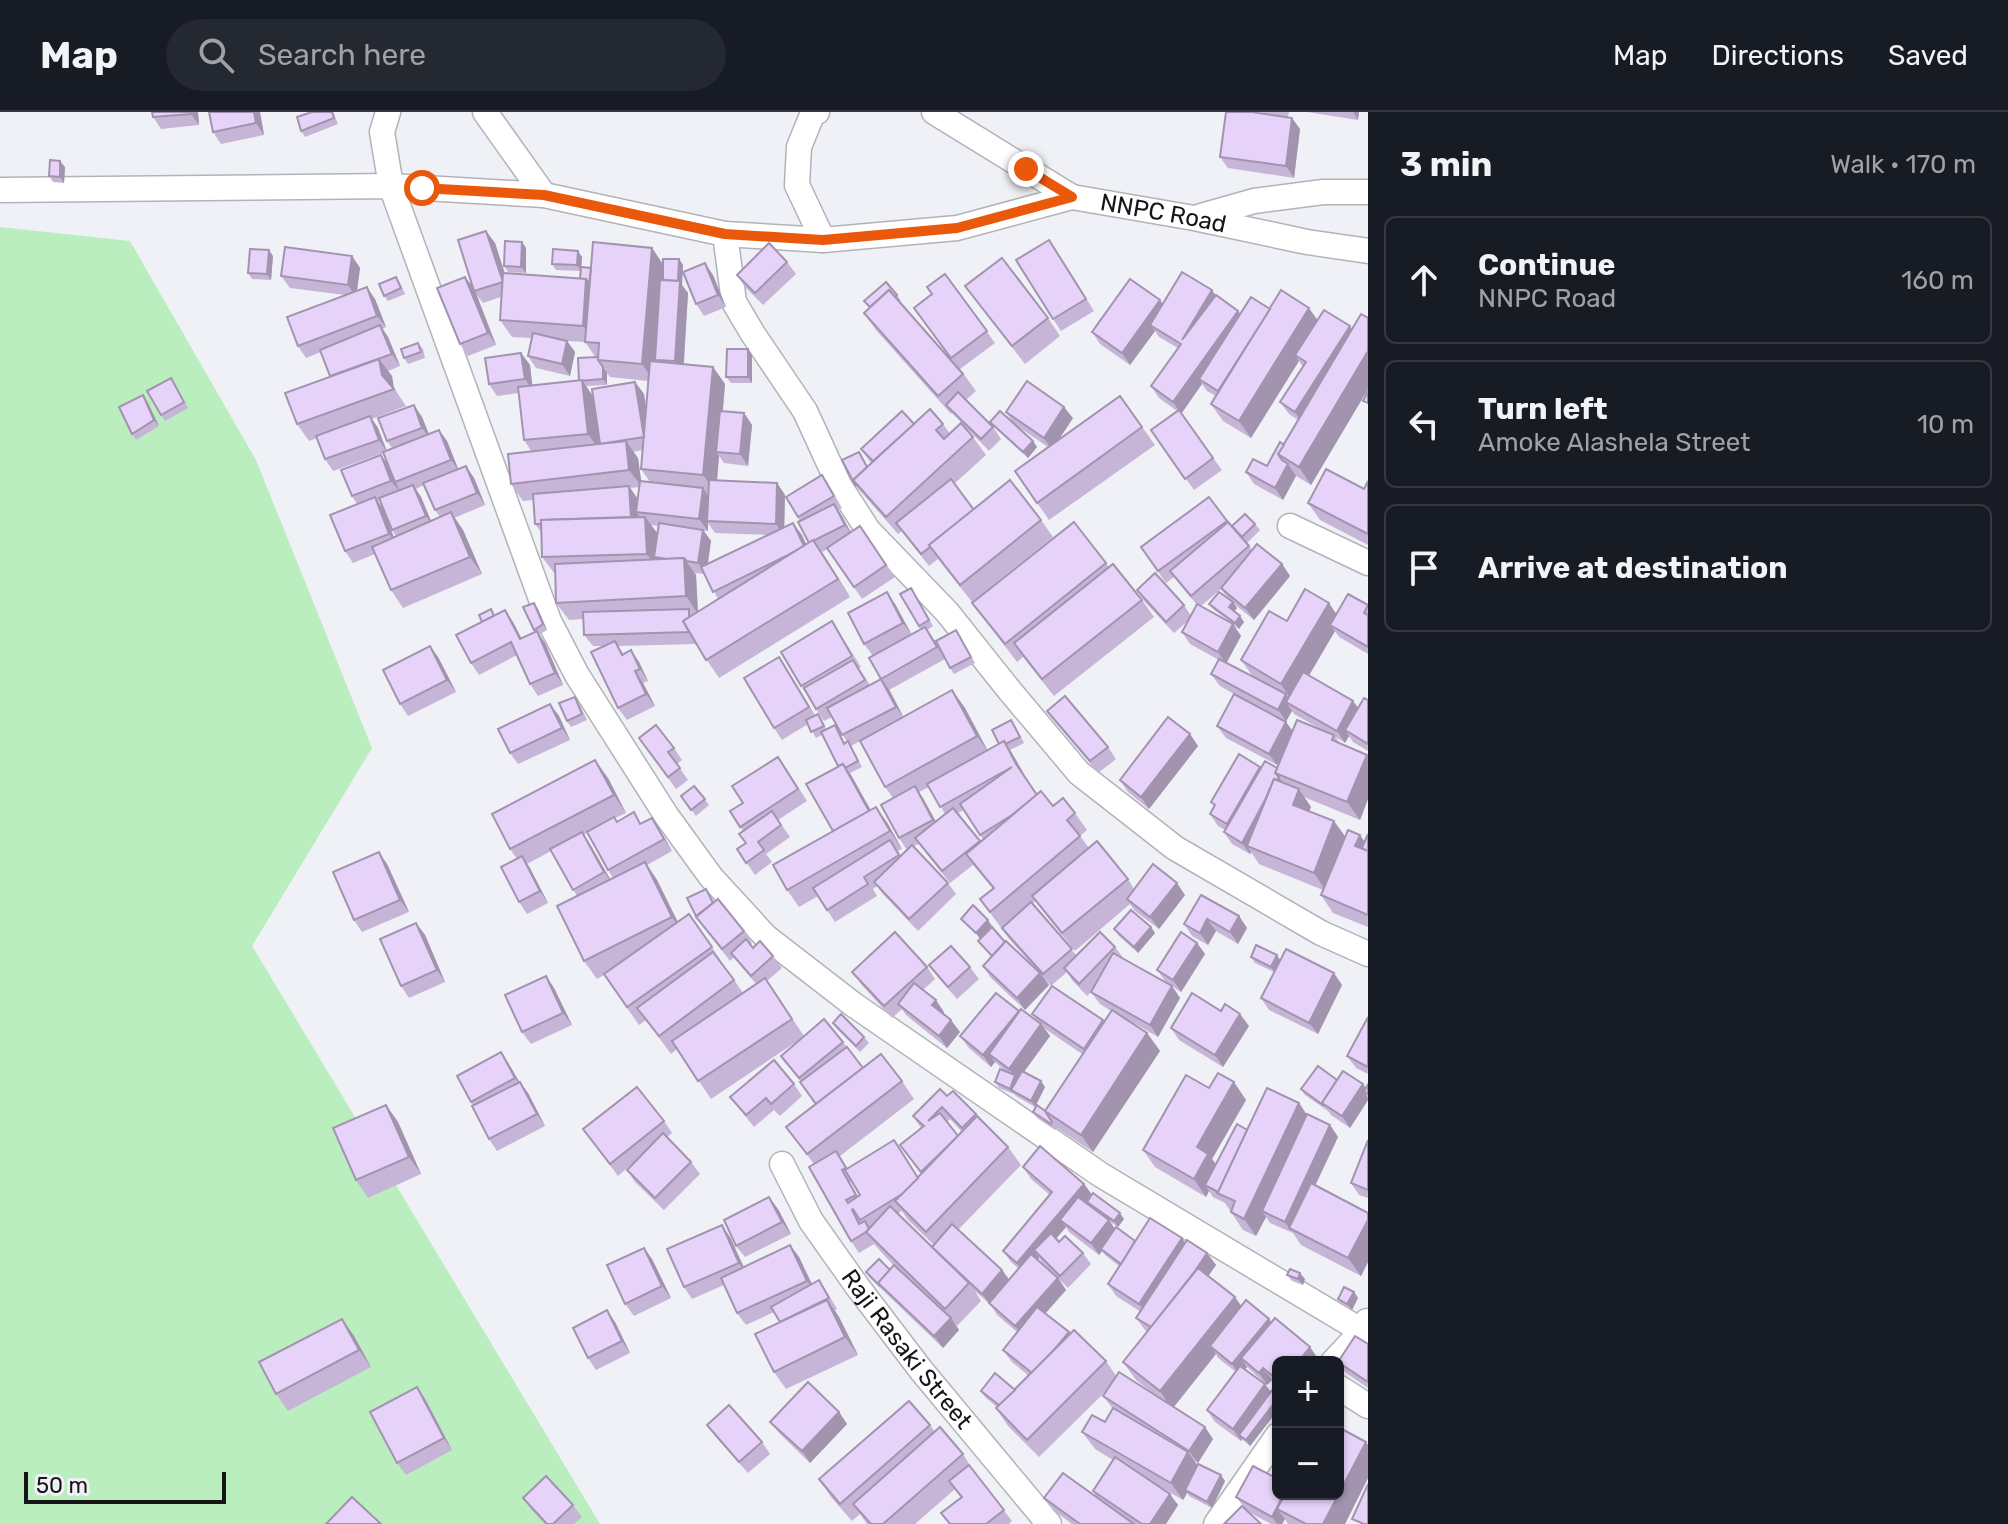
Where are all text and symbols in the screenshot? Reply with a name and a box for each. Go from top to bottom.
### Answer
search box [166,19,726,91]
text: Map [40,32,118,78]
icon: search [194,33,238,77]
text: Search here [258,37,426,73]
text: Map [1613,39,1667,72]
text: Directions [1711,39,1844,72]
text: Saved [1888,39,1968,72]
text: 3 min [1400,144,1492,185]
text: Walk · 170 m [1830,149,1976,180]
route end [1008,151,1044,187]
route start [404,170,440,206]
street label: NNPC Road [1098,188,1229,238]
text: Continue [1478,247,1615,283]
icon: ahead [1402,258,1446,302]
text: 160 m [1901,265,1974,296]
text: NNPC Road [1478,283,1616,314]
text: Turn left [1478,391,1608,427]
icon: left [1402,402,1446,446]
text: 10 m [1917,409,1974,440]
text: Amoke Alashela Street [1478,427,1750,458]
icon: arrive [1402,546,1446,590]
text: Arrive at destination [1478,550,1788,586]
street label: Raji Rasaki Street [836,1264,978,1435]
map controls [1272,1356,1344,1500]
button: + [1272,1356,1344,1428]
button: − [1272,1428,1344,1500]
scale bar [24,1468,226,1504]
text: 50 m [36,1472,88,1499]

